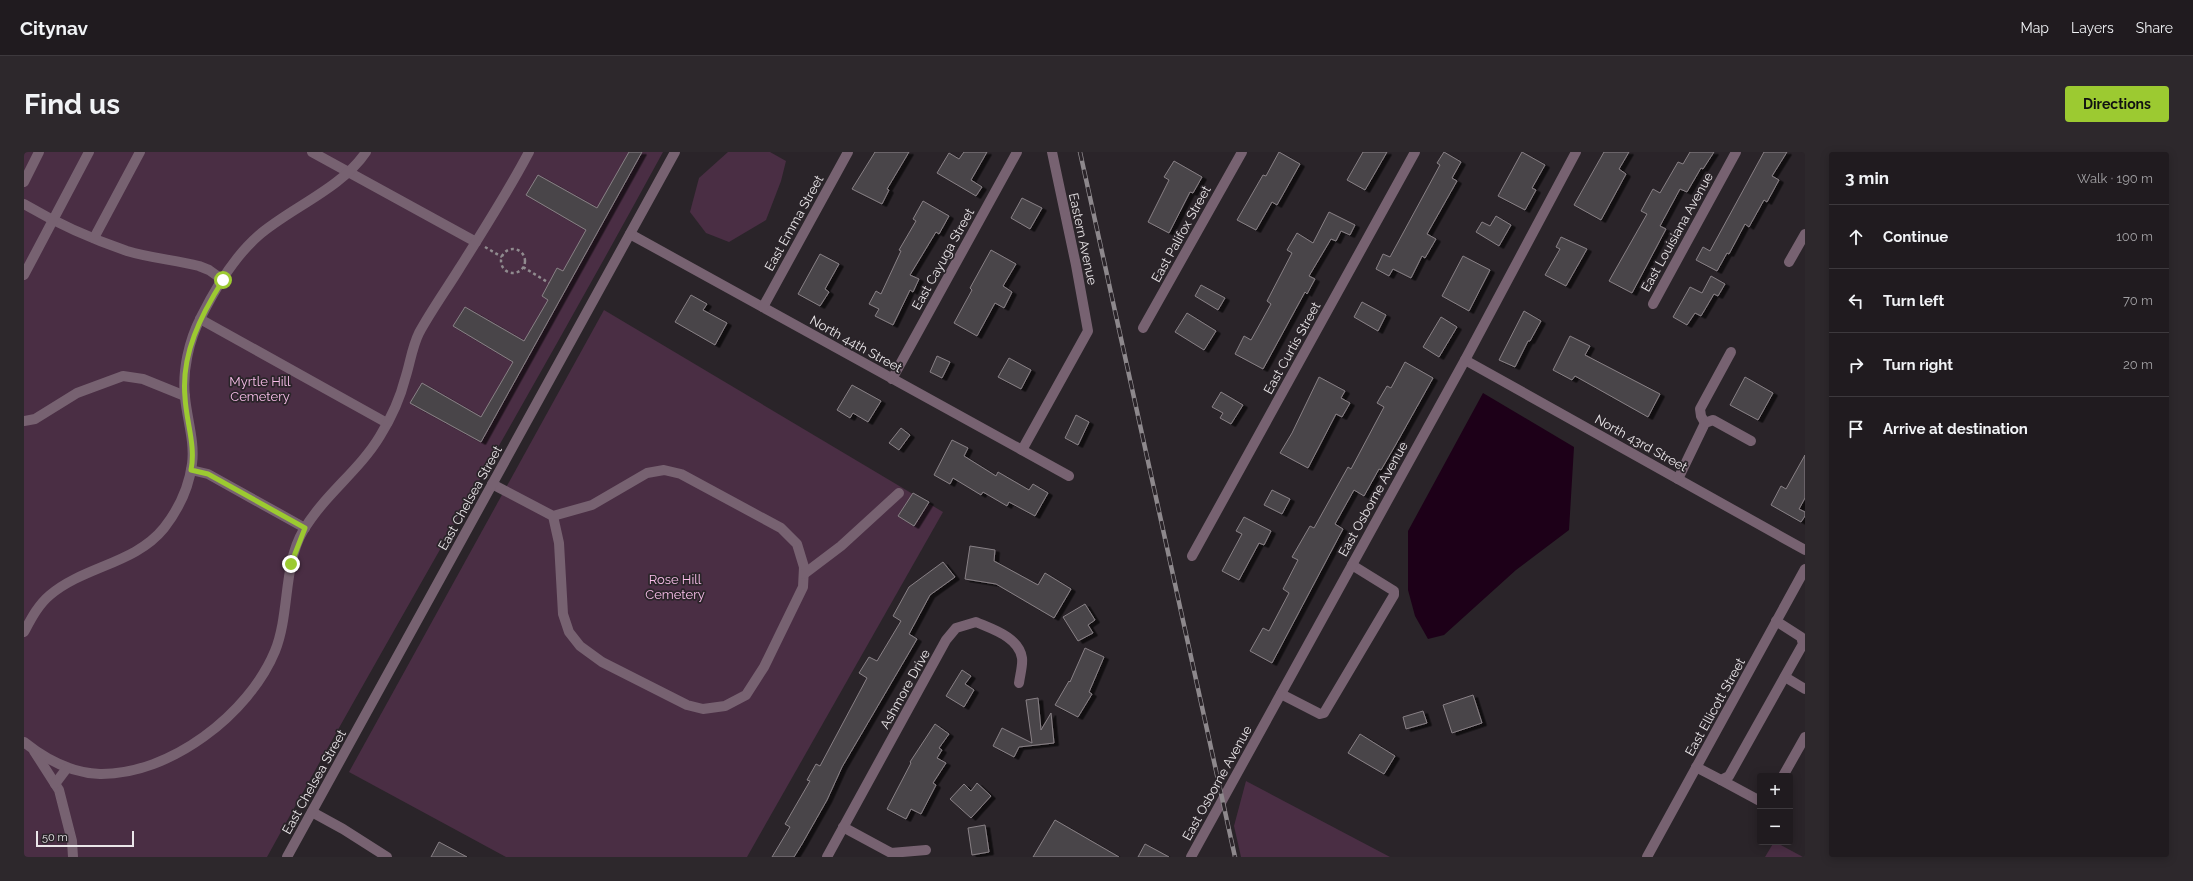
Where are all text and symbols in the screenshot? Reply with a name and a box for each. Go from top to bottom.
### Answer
text: Citynav [20,17,88,39]
text: Map [2021,20,2049,36]
text: Layers [2071,20,2114,36]
text: Share [2136,20,2173,36]
button: Directions [2065,86,2169,122]
text: Find us [24,88,120,121]
text: 3 min [1845,168,1889,188]
street label: East Louisiana Avenue [1638,169,1716,294]
text: Walk · 190 m [2077,171,2153,186]
street label: East Emma Street [761,172,827,273]
street label: East Palifox Street [1148,183,1214,285]
street label: Eastern Avenue [1066,192,1100,287]
street label: East Cayuga Street [909,205,977,312]
icon: ahead [1845,226,1867,248]
text: Continue [1883,228,1948,246]
text: 100 m [2116,229,2153,244]
route start [214,271,232,289]
icon: left [1845,290,1867,312]
text: Turn left [1883,292,1944,310]
text: 70 m [2123,293,2153,308]
street label: East Curtis Street [1260,299,1324,397]
street label: North 44th Street [807,312,905,376]
icon: right [1845,354,1867,376]
text: Turn right [1883,356,1953,374]
text: 20 m [2123,357,2153,372]
park label: Myrtle Hill Cemetery [229,374,291,404]
street label: North 43rd Street [1592,411,1690,475]
icon: arrive [1845,418,1867,440]
text: Arrive at destination [1883,420,2028,438]
street label: East Osborne Avenue [1335,439,1411,559]
street label: East Chelsea Street [435,443,505,553]
route end [282,555,300,573]
park label: Rose Hill Cemetery [645,572,705,602]
street label: Ashmore Drive [877,646,933,731]
street label: East Ellicott Street [1682,655,1748,759]
street label: East Osborne Avenue [1179,723,1255,843]
street label: East Chelsea Street [279,727,349,837]
map controls [1757,773,1793,845]
button: + [1757,773,1793,809]
button: − [1757,809,1793,845]
scale bar [36,829,134,848]
text: 50 m [42,831,68,844]

